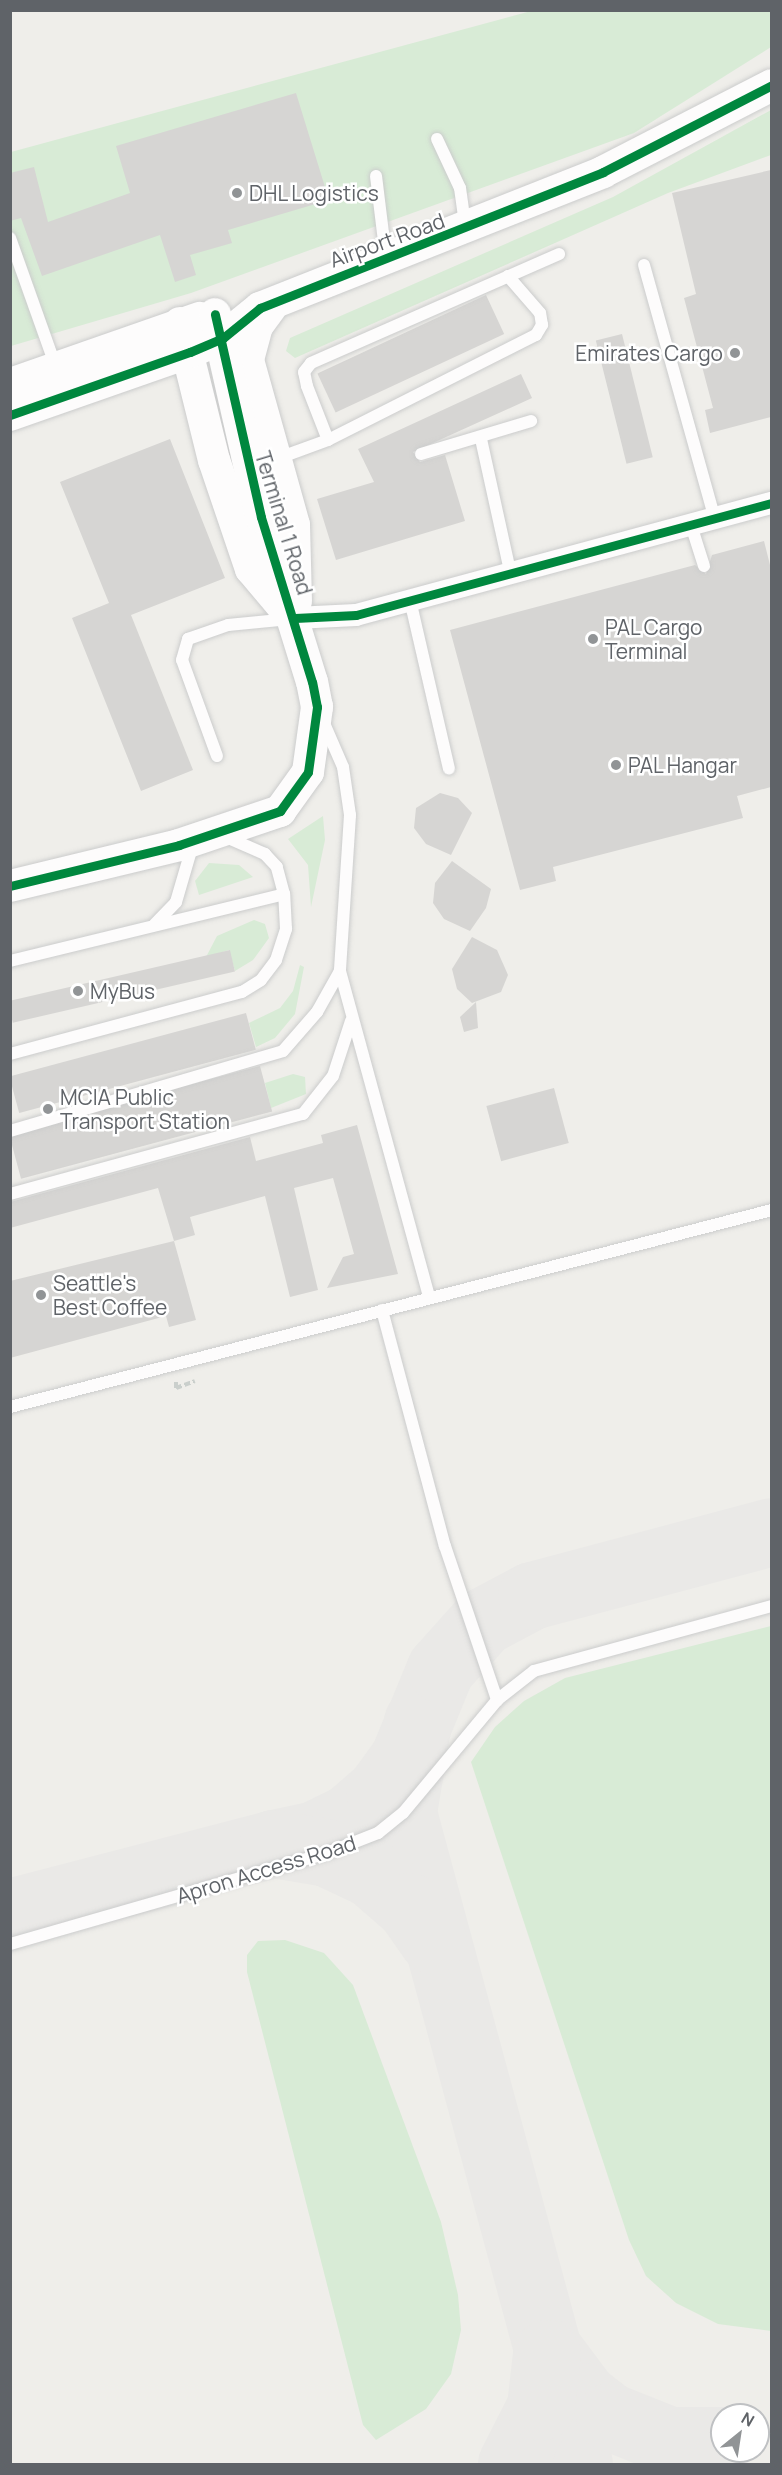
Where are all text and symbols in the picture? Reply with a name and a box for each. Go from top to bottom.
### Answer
place label: DHL Logistics [249,180,380,206]
marker: DHL Logistics [230,186,244,200]
street label: Airport Road [326,208,448,272]
place label: Emirates Cargo [575,340,723,366]
marker: Emirates Cargo [728,346,742,360]
street label: Terminal 1 Road [250,448,318,598]
place label: PAL Cargo Terminal [605,614,704,664]
marker: PAL Cargo Terminal [586,632,600,646]
place label: PAL Hangar [628,752,738,778]
marker: PAL Hangar [609,758,623,772]
place label: MyBus [90,978,155,1004]
marker: MyBus [71,984,85,998]
place label: MCIA Public Transport Station [60,1084,230,1134]
marker: MCIA Public Transport Station [41,1102,55,1116]
place label: Seattle's Best Coffee [53,1270,167,1320]
marker: Seattle's Best Coffee [34,1288,48,1302]
street label: Apron Access Road [173,1830,359,1908]
north arrow [710,2403,770,2463]
text: N [738,2407,758,2432]

